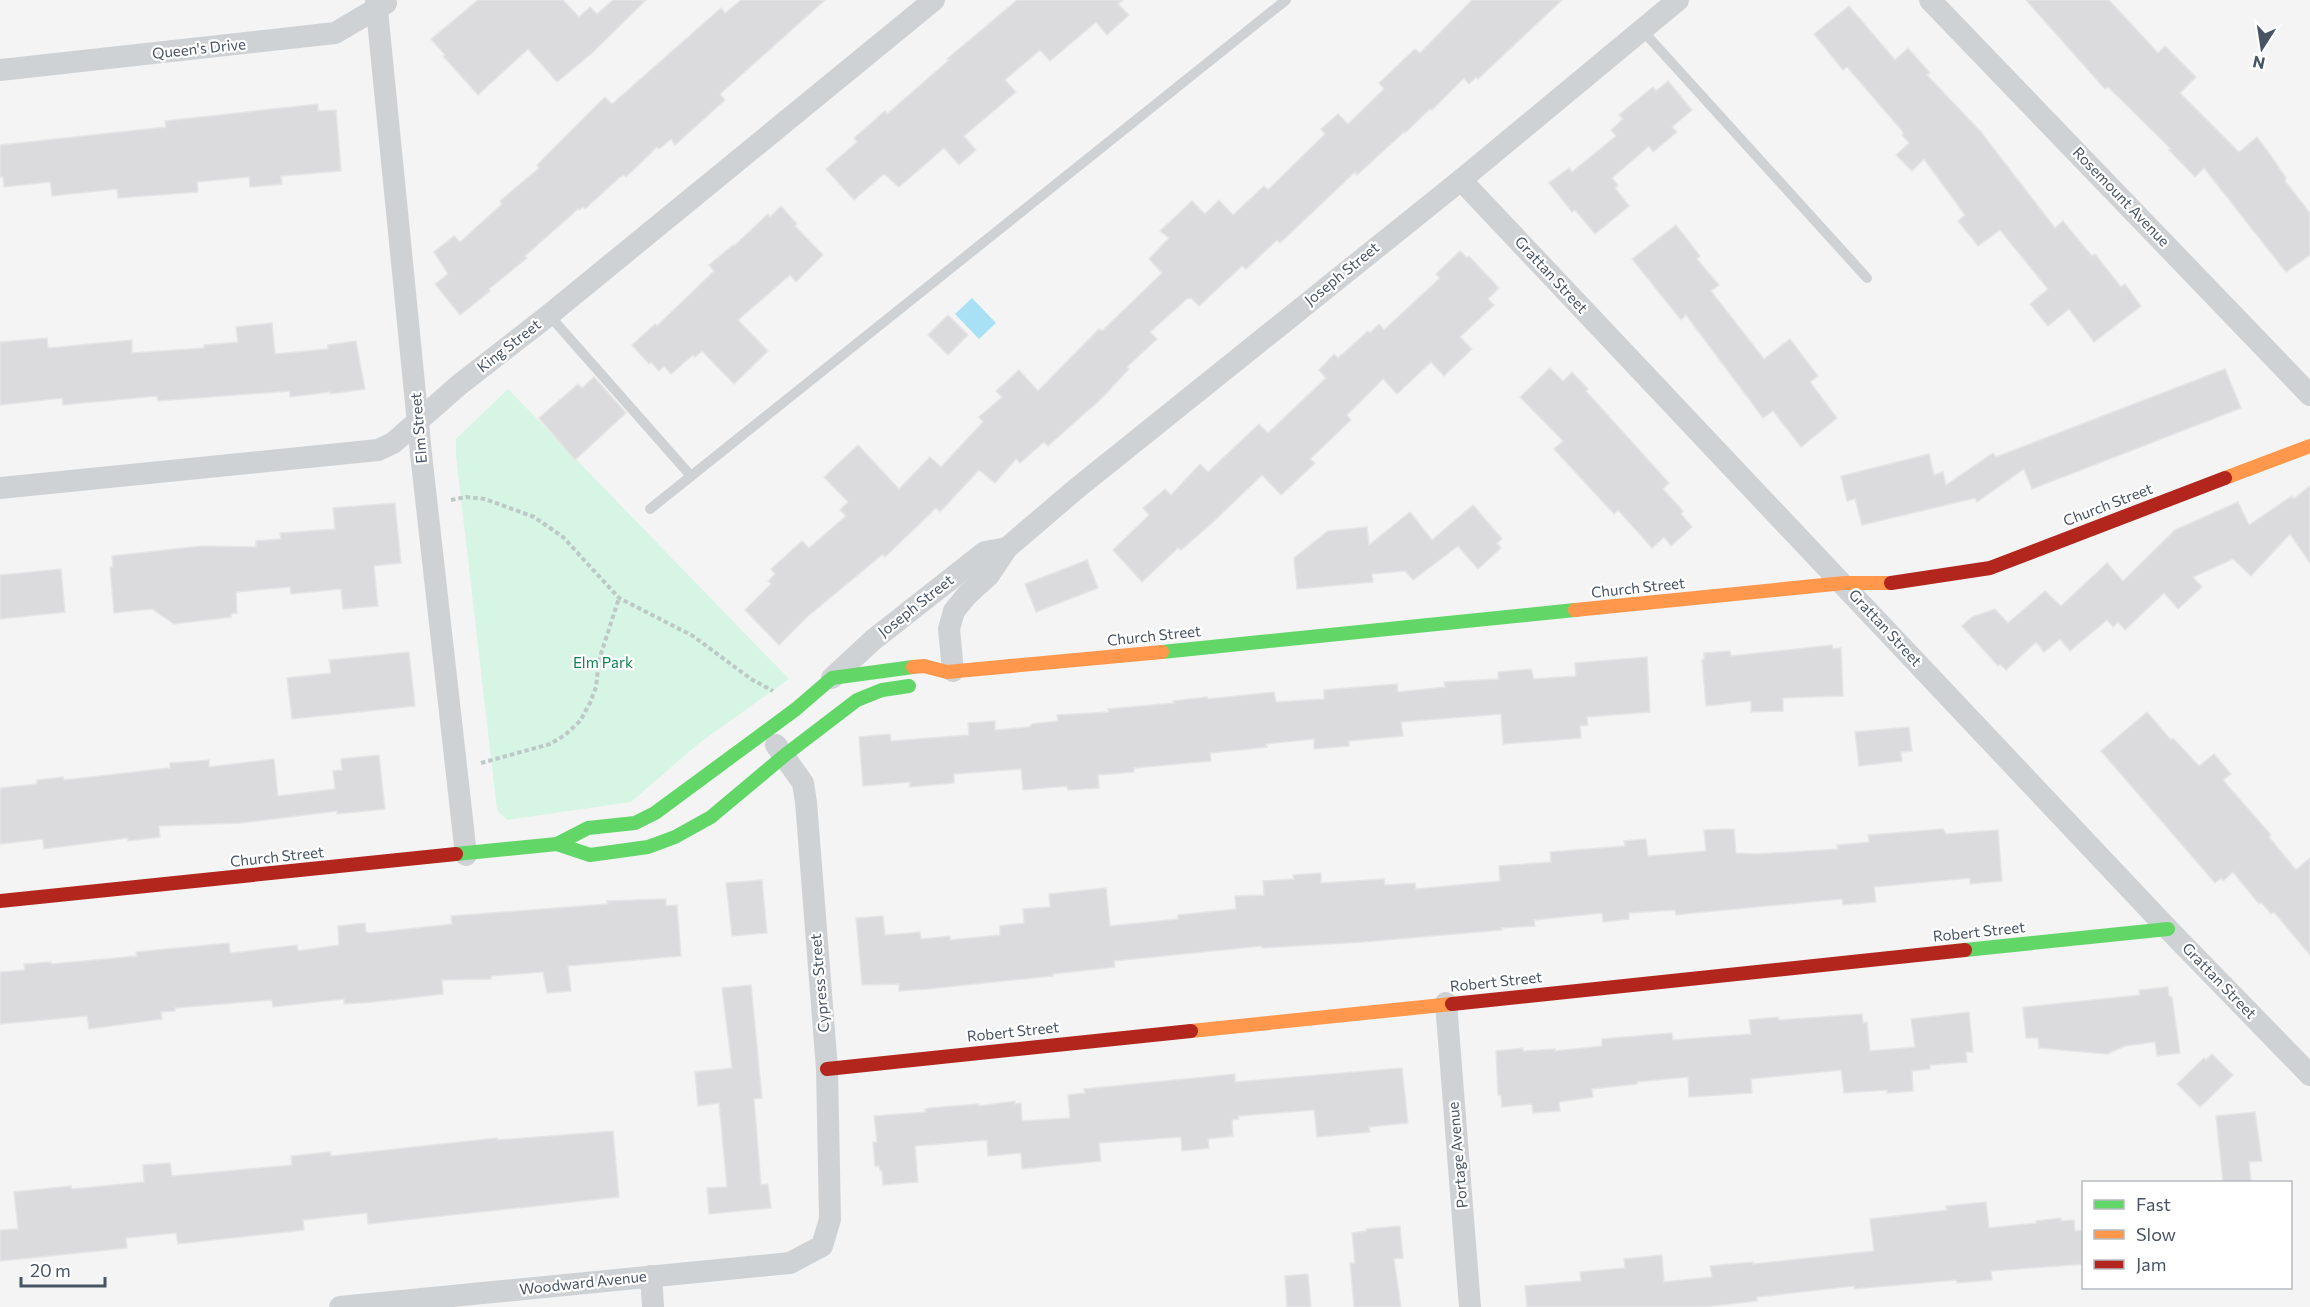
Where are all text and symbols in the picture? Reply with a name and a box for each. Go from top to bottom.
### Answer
north arrow [2232,18,2292,78]
street label: Queen's Drive [151,34,247,62]
text: N [2251,53,2267,74]
street label: Rosemount Avenue [2070,143,2174,250]
street label: Grattan Street [1511,232,1592,317]
street label: Joseph Street [1300,238,1382,309]
street label: King Street [473,315,544,376]
street label: Elm Street [406,392,430,464]
street label: Church Street [2060,479,2155,529]
street label: Joseph Street [874,570,957,640]
street label: Church Street [1590,573,1686,601]
street label: Grattan Street [1845,585,1926,670]
street label: Church Street [1106,621,1202,649]
park label: Elm Park [573,653,633,671]
street label: Church Street [229,842,325,870]
street label: Robert Street [1932,917,2026,945]
street label: Cypress Street [806,933,832,1033]
street label: Grattan Street [2179,939,2260,1022]
street label: Robert Street [1449,967,1543,995]
street label: Robert Street [966,1017,1060,1045]
street label: Portage Avenue [1443,1101,1471,1209]
legend [2082,1181,2292,1289]
text: Fast [2136,1193,2171,1215]
text: Slow [2136,1223,2176,1245]
scale bar [21,1250,105,1288]
text: Jam [2136,1253,2166,1275]
text: 20 m [30,1259,71,1281]
street label: Woodward Avenue [518,1266,647,1298]

